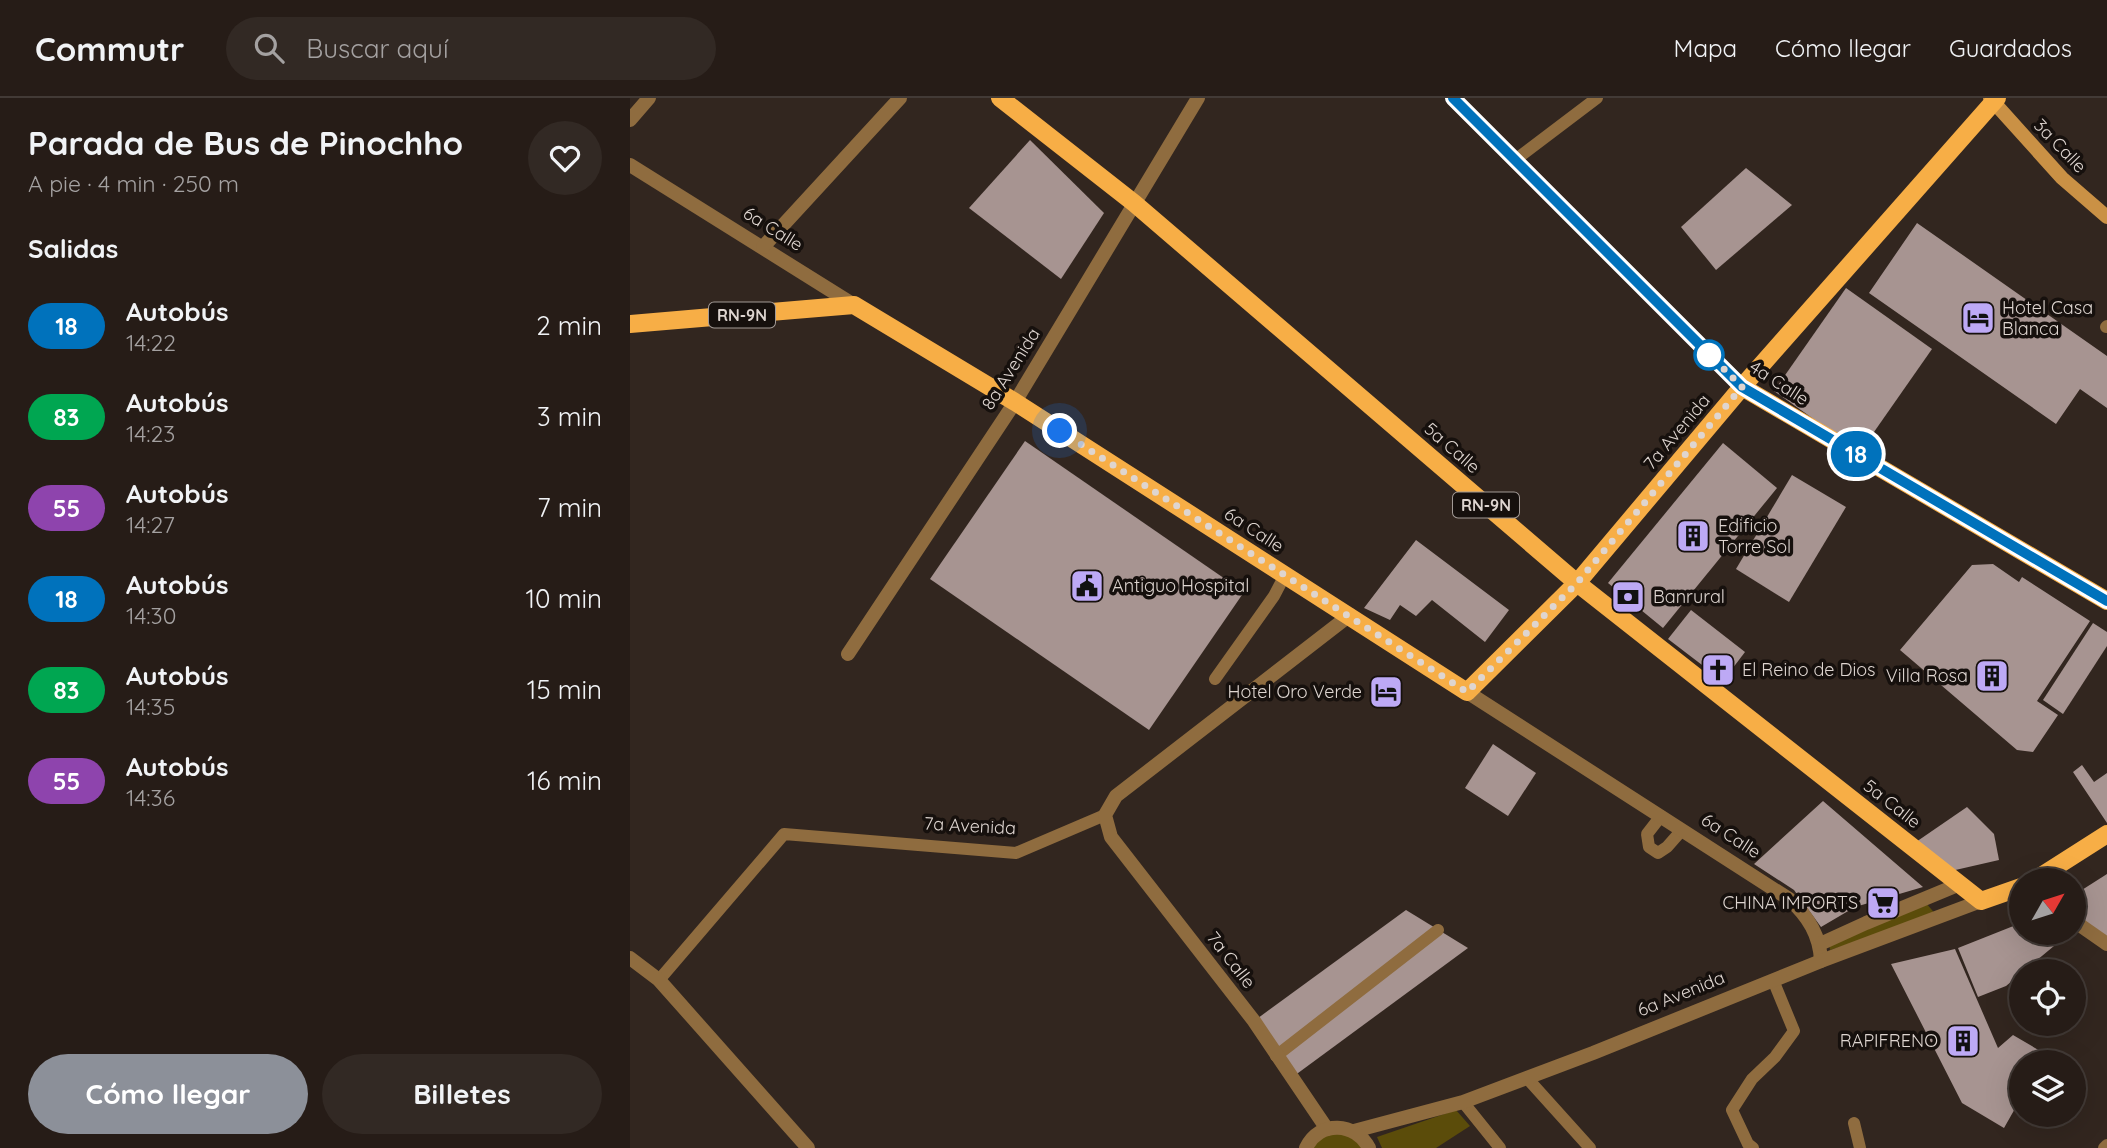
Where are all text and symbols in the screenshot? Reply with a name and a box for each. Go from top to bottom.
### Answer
search box [226,17,716,80]
text: Commutr [35,28,184,69]
icon: search [250,29,288,67]
text: Buscar aquí [306,32,448,65]
text: Mapa [1674,33,1737,63]
text: Cómo llegar [1775,33,1911,63]
text: Guardados [1949,33,2072,63]
street label: 3a Calle [2029,114,2092,177]
button: heart [528,121,602,195]
text: Parada de Bus de Pinochho [28,122,463,163]
text: A pie · 4 min · 250 m [28,169,239,198]
street label: 6a Calle [739,201,808,256]
text: Salidas [28,232,118,265]
text: Autobús [126,295,228,328]
place label: Hotel Casa Blanca [2002,296,2093,340]
hotel icon: Hotel Casa Blanca [1959,299,1997,337]
road number: RN-9N [709,302,775,328]
text: 2 min [536,309,602,342]
text: 18 [55,311,78,341]
street label: 8a Avenida [976,323,1045,414]
text: 14:22 [126,328,176,357]
unlabelled marker [1694,340,1724,370]
street label: 4a Calle [1745,355,1813,410]
text: Autobús [126,386,228,419]
street label: 7a Avenida [1638,389,1715,474]
text: 3 min [537,400,602,433]
text: 83 [53,402,80,432]
your location [1042,413,1077,448]
street label: 5a Calle [1420,417,1485,478]
text: 14:23 [126,419,175,448]
line badge: 18 [1824,431,1888,477]
text: 18 [1845,439,1867,469]
text: Autobús [126,477,228,510]
text: 7 min [537,491,602,524]
road number: RN-9N [1453,492,1519,518]
text: 55 [53,493,80,523]
street label: 6a Calle [1220,502,1288,557]
text: 14:27 [126,510,175,539]
place label: Edificio Torre Sol [1718,514,1791,558]
building icon: Edificio Torre Sol [1674,517,1712,555]
public building icon: Antiguo Hospital [1068,567,1106,605]
text: Autobús [126,568,228,601]
place label: Antiguo Hospital [1112,574,1249,597]
bank icon: Banrural [1609,578,1647,616]
text: 10 min [526,582,602,615]
text: 18 [55,584,78,614]
place label: Banrural [1653,585,1725,608]
text: 14:30 [126,601,176,630]
church icon: El Reino de Dios [1699,651,1737,689]
building icon: Villa Rosa [1973,657,2011,695]
place label: El Reino de Dios [1742,658,1876,681]
text: Autobús [126,659,228,692]
place label: Villa Rosa [1886,664,1968,687]
text: 15 min [527,673,602,706]
hotel icon: Hotel Oro Verde [1367,673,1405,711]
text: 83 [53,675,80,705]
place label: Hotel Oro Verde [1227,680,1362,703]
text: 14:35 [126,692,175,721]
text: Autobús [126,750,228,783]
text: 16 min [527,764,602,797]
text: 55 [53,766,80,796]
street label: 5a Calle [1859,774,1926,833]
text: 14:36 [126,783,175,812]
street label: 6a Calle [1697,808,1765,863]
street label: 7a Avenida [924,812,1017,839]
north arrow [2009,868,2086,945]
map controls [2009,868,2086,1127]
supermarket icon: CHINA IMPORTS [1864,884,1902,922]
place label: CHINA IMPORTS [1722,891,1858,914]
street label: 7a Calle [1202,927,1261,993]
button: locate [2009,959,2086,1036]
street label: 6a Avenida [1634,966,1728,1021]
building icon: RAPIFRENO [1944,1022,1982,1060]
place label: RAPIFRENO [1840,1029,1938,1052]
button: layers [2009,1050,2086,1127]
button: Cómo llegar [28,1054,308,1134]
button: Billetes [322,1054,602,1134]

